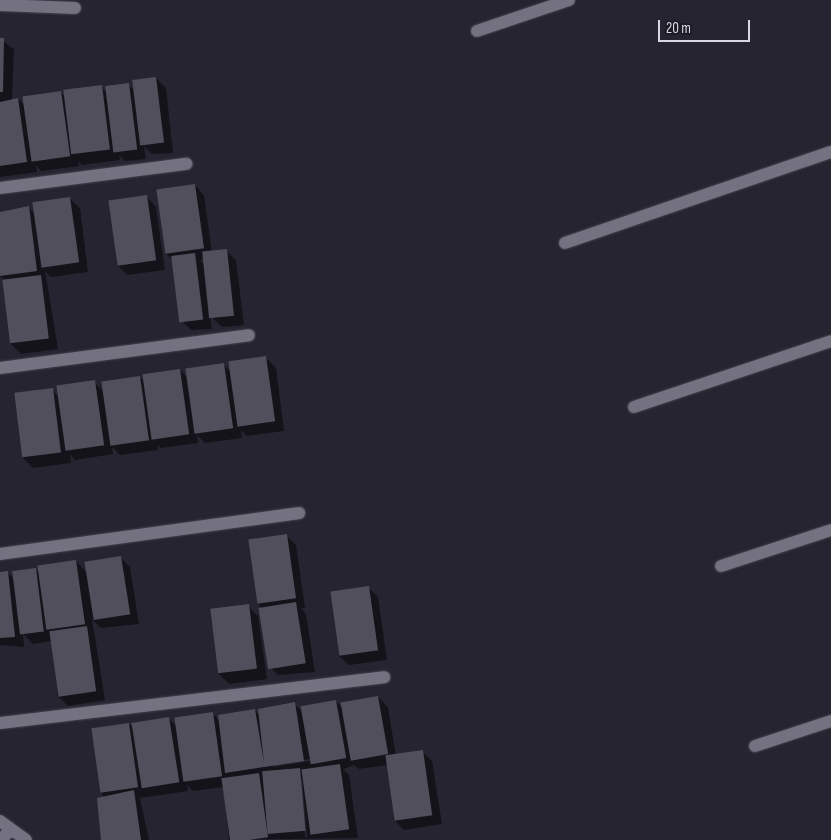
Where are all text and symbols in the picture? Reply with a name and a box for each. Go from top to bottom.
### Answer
scale bar [661,10,754,42]
text: 20 m [666,19,691,38]

